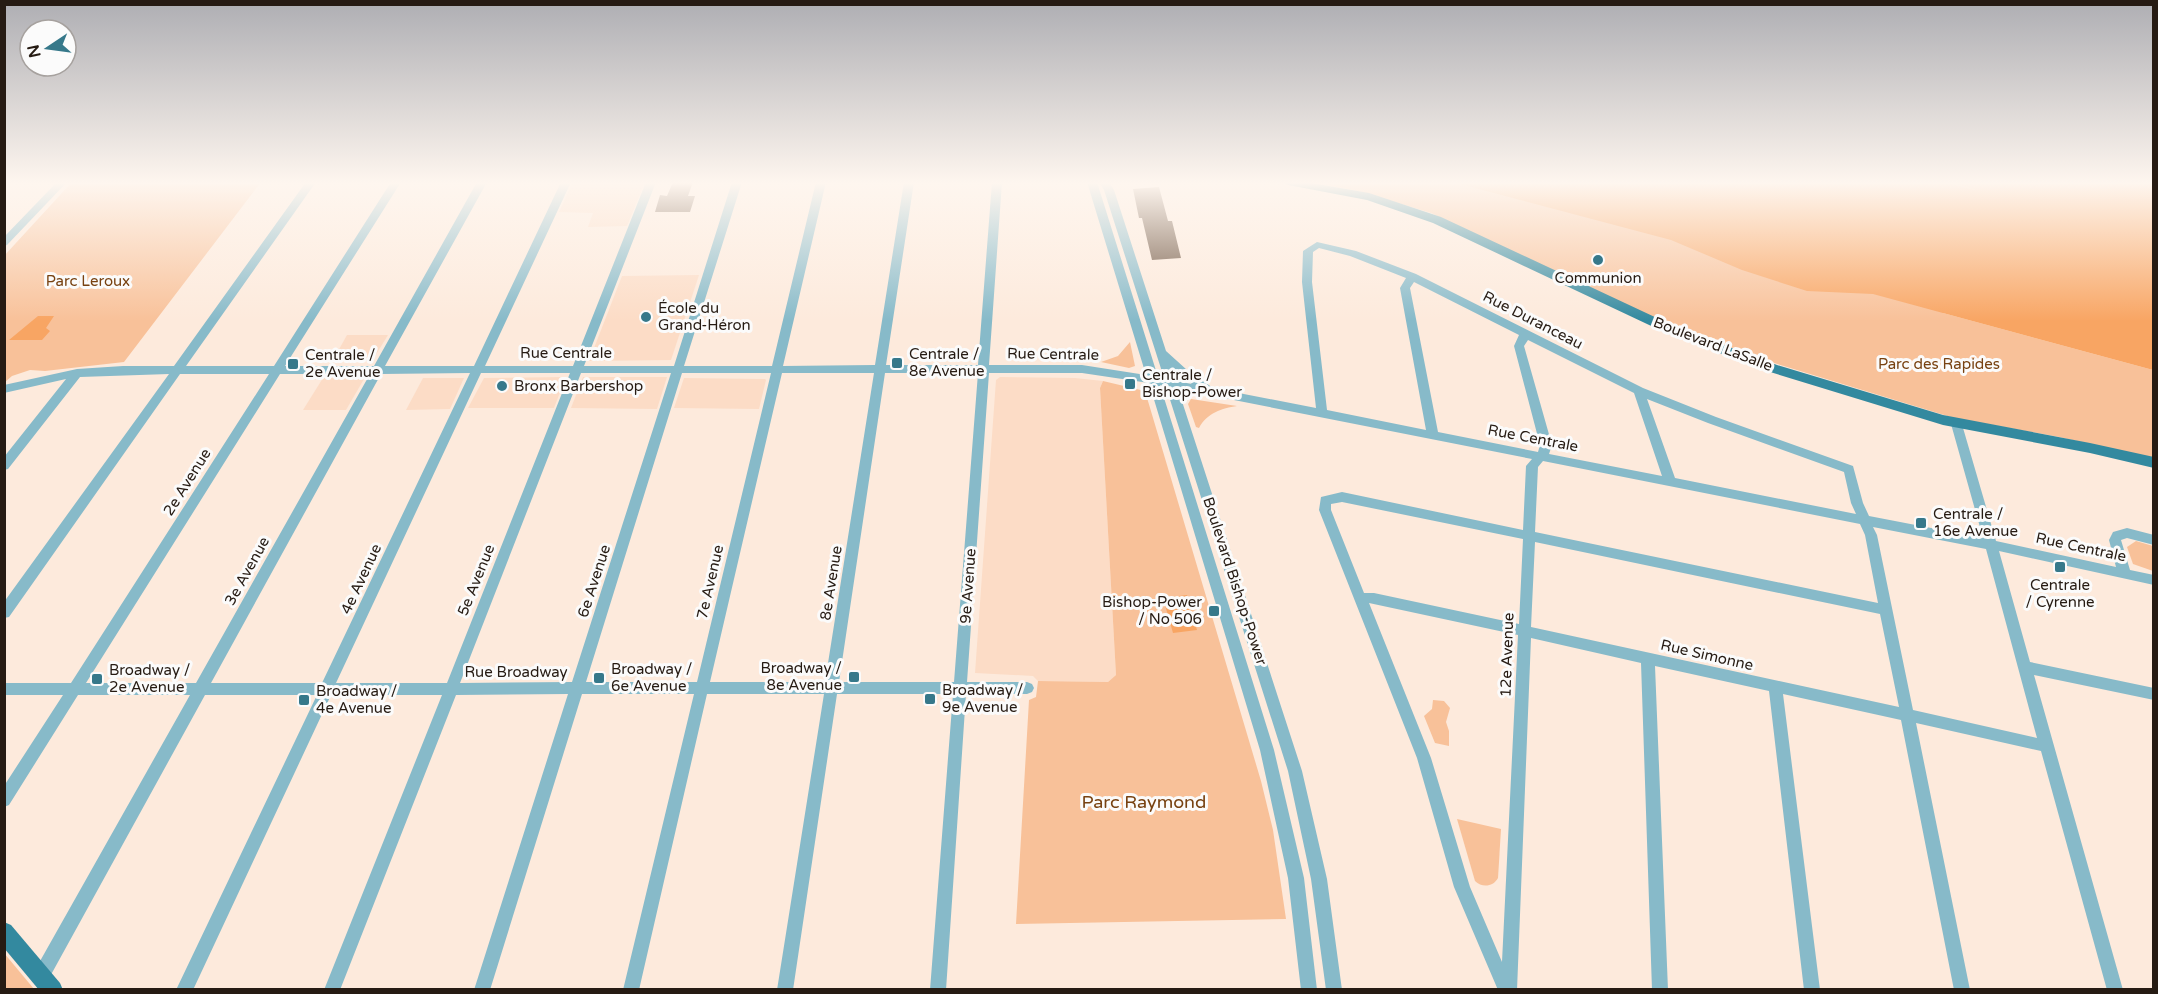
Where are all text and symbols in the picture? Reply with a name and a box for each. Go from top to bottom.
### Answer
north arrow [18,18,78,78]
text: N [23,43,46,60]
marker: Communion [1591,253,1605,267]
place label: Communion [1554,269,1642,287]
park label: Parc Leroux [46,272,130,290]
street label: Rue Duranceau [1480,287,1586,353]
place label: École du Grand-Héron [658,299,751,334]
marker: École du Grand-Héron [639,310,653,324]
street label: Boulevard LaSalle [1651,313,1775,375]
street label: Rue Centrale [520,344,612,362]
street label: Rue Centrale [1007,344,1099,364]
place label: Centrale / 8e Avenue [909,345,985,380]
place label: Centrale / 2e Avenue [305,346,381,381]
park label: Parc des Rapides [1878,355,2000,373]
marker: Centrale / 8e Avenue [890,356,904,370]
marker: Centrale / 2e Avenue [286,357,300,371]
place label: Centrale / Bishop-Power [1142,366,1242,401]
place label: Bronx Barbershop [514,377,643,395]
marker: Centrale / Bishop-Power [1123,377,1137,391]
marker: Bronx Barbershop [495,379,509,393]
street label: Rue Centrale [1486,420,1580,456]
street label: 2e Avenue [159,445,215,519]
street label: Boulevard Bishop-Power [1199,495,1271,668]
place label: Centrale / 16e Avenue [1933,505,2018,540]
marker: Centrale / 16e Avenue [1914,516,1928,530]
street label: Rue Centrale [2034,529,2128,565]
street label: 3e Avenue [221,534,273,608]
street label: 4e Avenue [337,541,385,617]
street label: 5e Avenue [454,542,498,618]
street label: 6e Avenue [574,542,614,620]
street label: 7e Avenue [693,543,727,621]
street label: 8e Avenue [816,544,846,622]
street label: 9e Avenue [956,548,980,624]
marker: Centrale / Cyrenne [2053,560,2067,574]
place label: Centrale / Cyrenne [2025,576,2095,611]
place label: Bishop-Power / No 506 [1102,593,1202,628]
marker: Bishop-Power / No 506 [1207,604,1221,618]
street label: 12e Avenue [1497,612,1517,698]
street label: Rue Simonne [1659,636,1755,674]
place label: Broadway / 8e Avenue [760,659,842,694]
place label: Broadway / 6e Avenue [611,660,693,695]
place label: Broadway / 2e Avenue [109,661,191,696]
street label: Rue Broadway [464,663,568,681]
marker: Broadway / 8e Avenue [847,670,861,684]
marker: Broadway / 6e Avenue [592,671,606,685]
marker: Broadway / 2e Avenue [90,672,104,686]
place label: Broadway / 9e Avenue [942,681,1024,716]
place label: Broadway / 4e Avenue [316,682,398,717]
marker: Broadway / 9e Avenue [923,692,937,706]
marker: Broadway / 4e Avenue [297,693,311,707]
park label: Parc Raymond [1082,791,1206,813]

